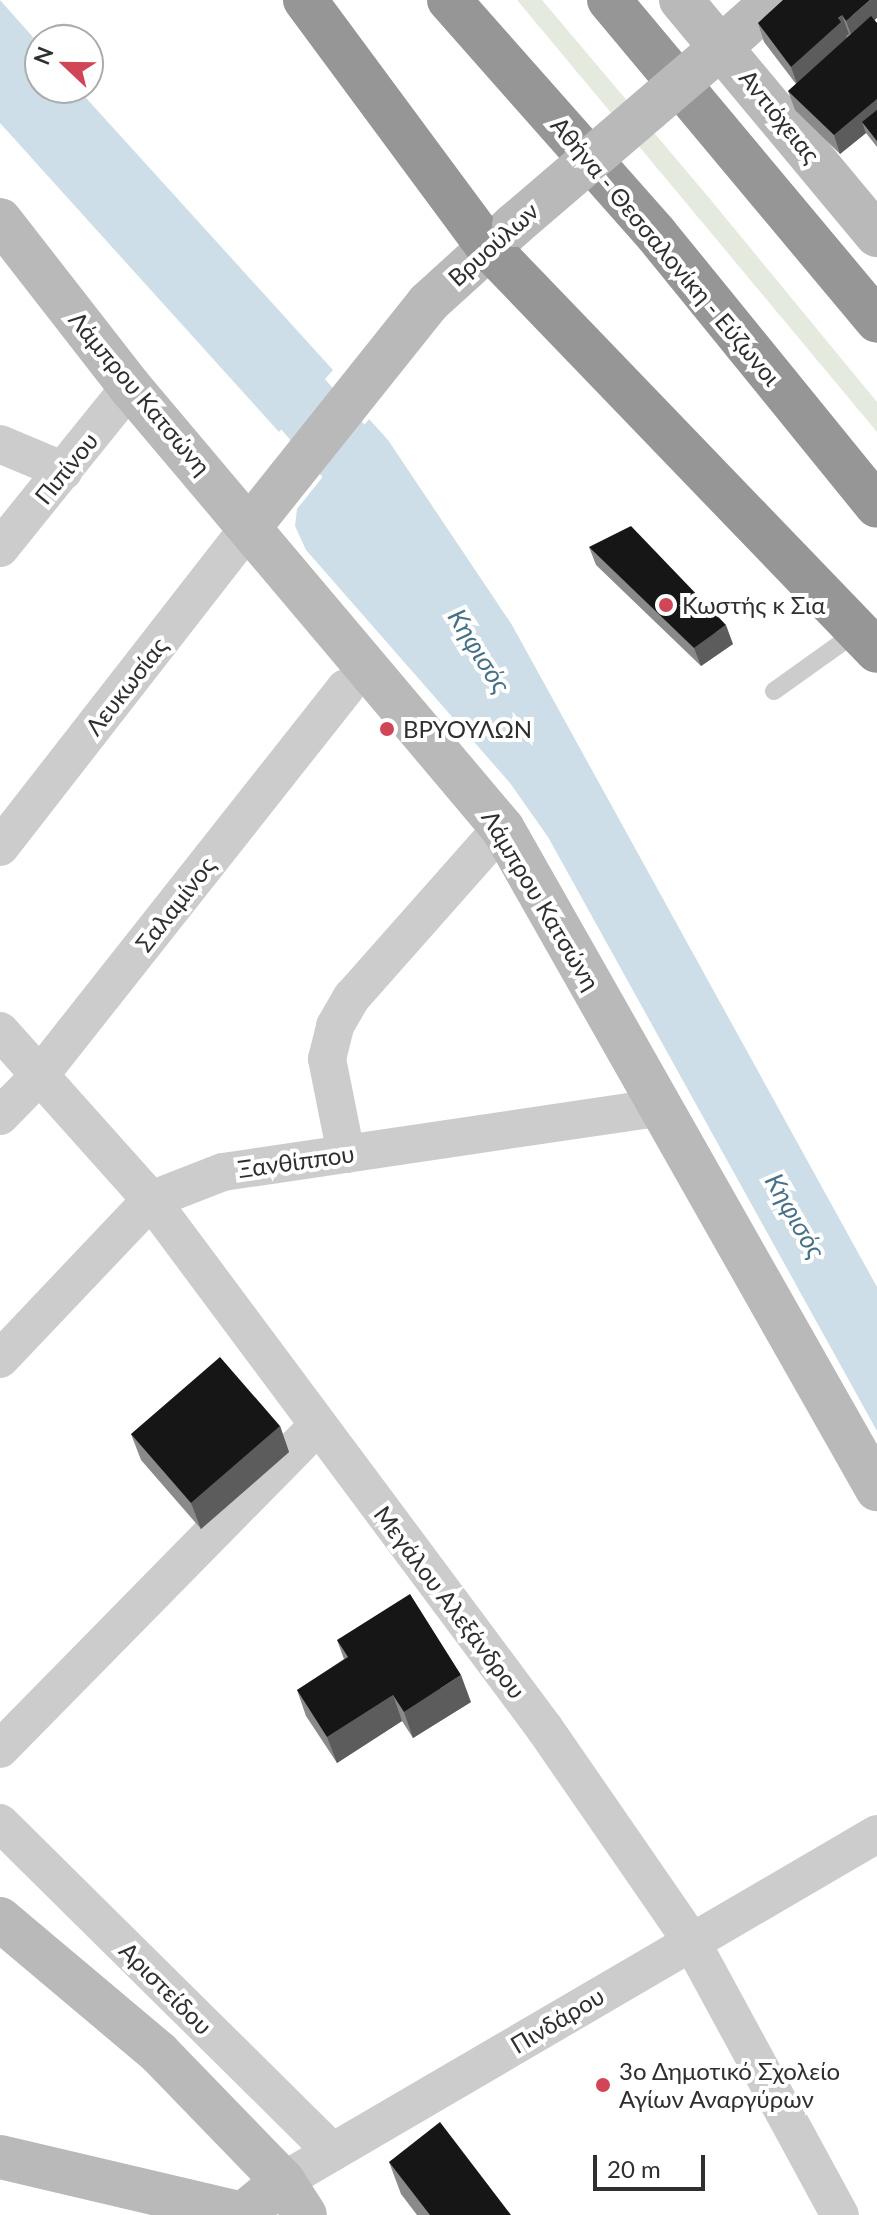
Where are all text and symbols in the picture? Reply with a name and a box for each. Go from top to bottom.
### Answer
north arrow [24,24,104,104]
text: N [27,43,59,68]
street label: Αντιόχειας [734,64,826,168]
street label: Αθήνα - Θεσσαλονίκη - Εύζωνοι [545,111,787,391]
street label: Βρυούλων [442,196,544,292]
street label: Λάμπρου Κατσώνη [63,305,217,481]
street label: Πιπίνου [28,426,104,510]
place label: Κωστής κ Σια [682,591,825,619]
marker: Κωστής κ Σια [657,596,675,614]
water label: Κηφισός [441,603,517,699]
street label: Λευκωσίας [79,631,173,741]
place label: ΒΡΥΟΥΛΩΝ [403,715,532,743]
marker: ΒΡΥΟΥΛΩΝ [378,720,396,738]
street label: Λάμπρου Κατσώνη [476,805,606,995]
street label: Σαλαμίνος [129,851,221,957]
street label: Ξανθίππου [236,1139,356,1183]
water label: Κηφισός [758,1168,832,1264]
street label: Μεγάλου Αλεξάνδρου [368,1500,532,1704]
street label: Αριστείδου [114,1936,218,2040]
street label: Πινδάρου [505,1981,609,2059]
place label: 3ο Δημοτικό Σχολείο Αγίων Αναργύρων [619,2057,841,2113]
marker: 3ο Δημοτικό Σχολείο Αγίων Αναργύρων [594,2076,612,2094]
scale bar [597,2139,709,2189]
text: 20 m [607,2154,661,2183]

